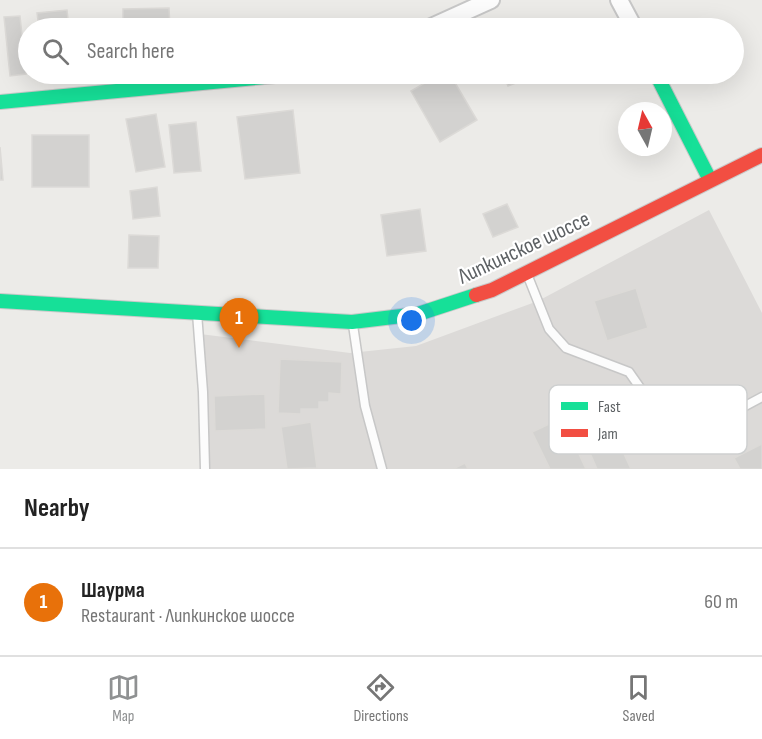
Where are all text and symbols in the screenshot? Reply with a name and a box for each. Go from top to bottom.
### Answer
search box [18,18,744,84]
icon: search [39,35,72,68]
text: Search here [87,38,174,65]
north arrow [618,102,672,156]
street label: Липкинское шоссе [453,206,594,291]
pin: 1 [220,298,258,348]
your location [397,306,426,335]
legend [549,385,747,454]
text: Fast [598,398,621,417]
text: Jam [597,425,618,444]
text: Nearby [24,493,90,524]
text: Шаурма [81,577,145,604]
text: 1 [40,590,47,614]
text: 60 m [704,590,738,614]
text: Restaurant · Липкинское шоссе [81,604,295,628]
tab: Map [107,671,140,726]
tab: Directions [353,671,409,726]
tab: Saved [622,671,655,726]

